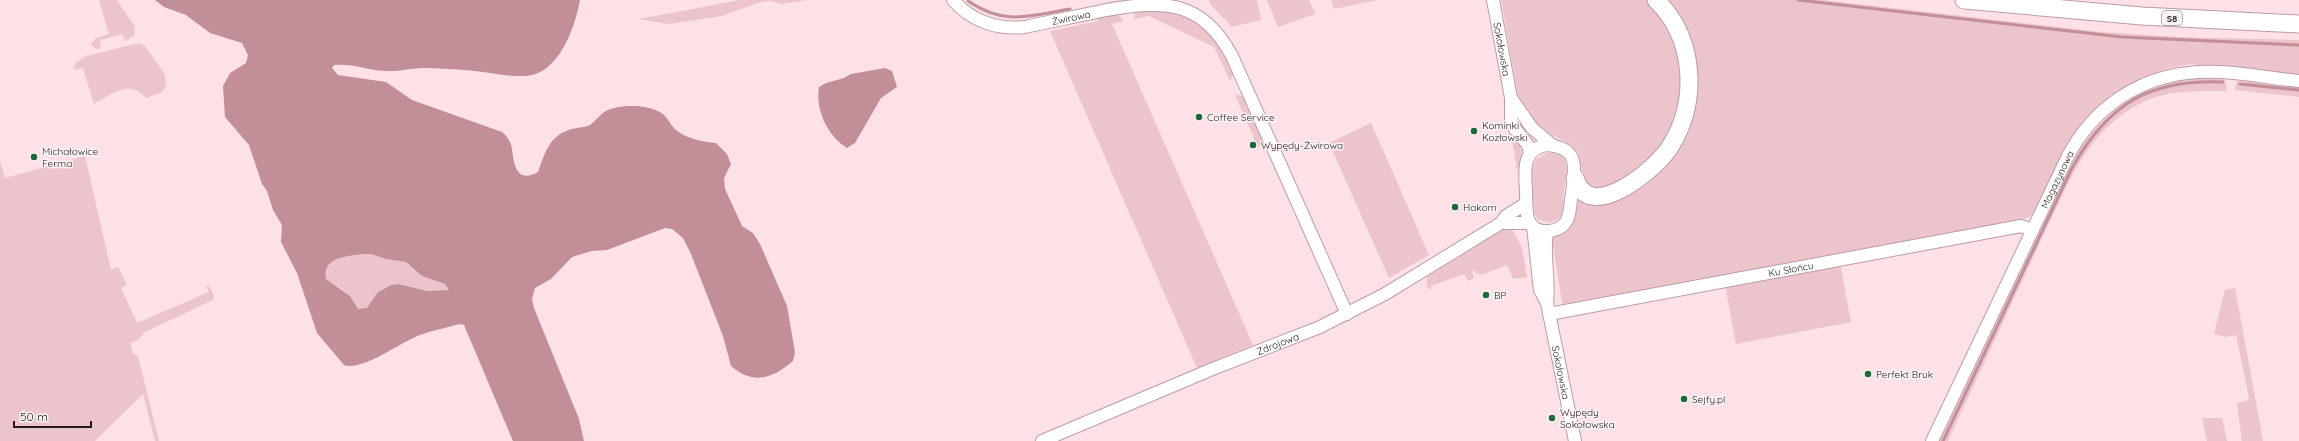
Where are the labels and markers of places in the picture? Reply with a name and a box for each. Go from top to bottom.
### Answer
place label: Coffee Service [1207,111,1275,124]
marker: Coffee Service [1194,112,1204,122]
place label: Kominki Kozłowski [1482,119,1527,144]
marker: Kominki Kozłowski [1469,126,1479,136]
place label: Wypędy-Żwirowa [1261,139,1343,152]
marker: Wypędy-Żwirowa [1248,140,1258,150]
place label: Michałowice Ferma [42,145,99,170]
marker: Michałowice Ferma [29,152,39,162]
place label: Hakom [1463,201,1497,214]
marker: Hakom [1450,202,1460,212]
place label: BP [1494,289,1507,302]
marker: BP [1481,290,1491,300]
place label: Perfekt Bruk [1876,368,1933,381]
marker: Perfekt Bruk [1863,369,1873,379]
place label: Sejfy.pl [1692,393,1725,406]
marker: Sejfy.pl [1679,394,1689,404]
place label: Wypędy Sokołowska [1560,406,1615,431]
marker: Wypędy Sokołowska [1547,413,1557,423]

